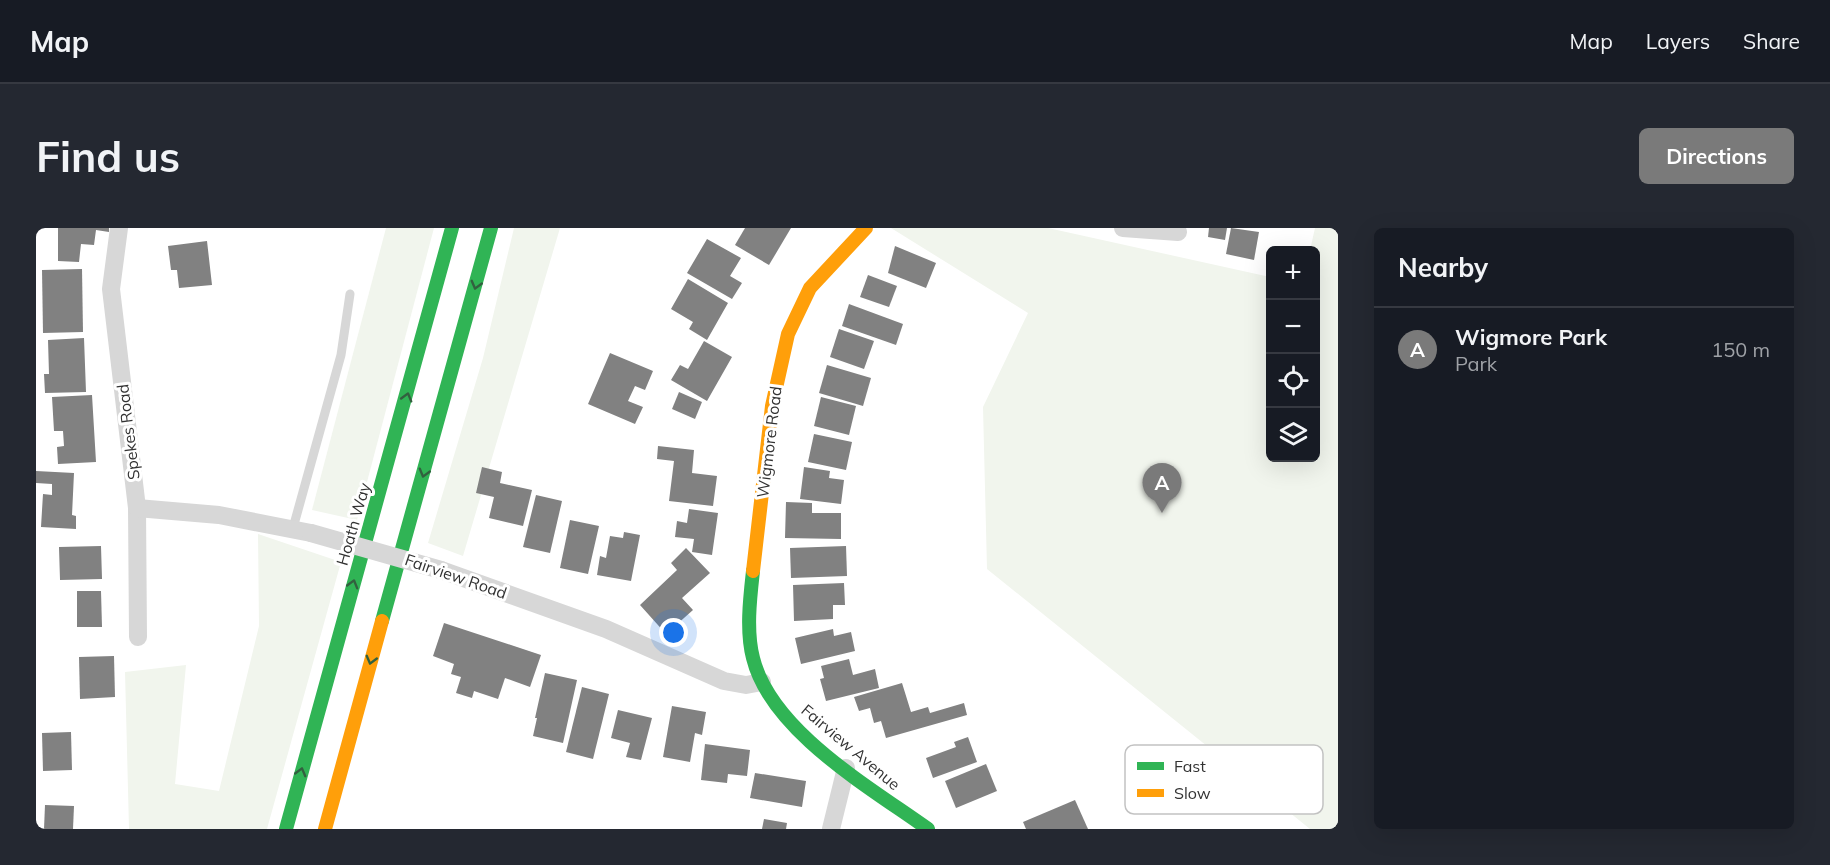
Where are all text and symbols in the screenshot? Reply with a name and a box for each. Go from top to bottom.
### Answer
text: Map [30,24,89,59]
text: Map [1570,28,1613,54]
text: Layers [1646,28,1710,54]
text: Share [1743,28,1800,54]
button: Directions [1639,128,1794,184]
text: Find us [36,130,180,183]
map controls [1266,246,1320,462]
button: + [1266,246,1320,300]
text: Nearby [1398,251,1488,284]
one-way arrow [471,279,483,290]
button: − [1266,300,1320,354]
text: Wigmore Park [1455,323,1607,351]
text: A [1410,337,1425,362]
text: 150 m [1711,337,1770,362]
text: Park [1455,351,1497,376]
button: locate [1266,354,1320,408]
street label: Spekes Road [112,383,144,481]
street label: Wigmore Road [752,385,786,499]
one-way arrow [400,392,412,403]
button: layers [1266,408,1320,462]
pin: A [1142,464,1182,513]
one-way arrow [419,467,431,477]
street label: Hoath Way [332,480,374,568]
street label: Fairview Road [402,549,510,603]
one-way arrow [346,579,358,590]
your location [659,618,688,647]
one-way arrow [365,655,378,665]
street label: Fairview Avenue [797,700,905,794]
legend [1125,745,1323,814]
text: Fast [1174,756,1206,776]
one-way arrow [294,767,306,778]
text: Slow [1174,783,1211,803]

